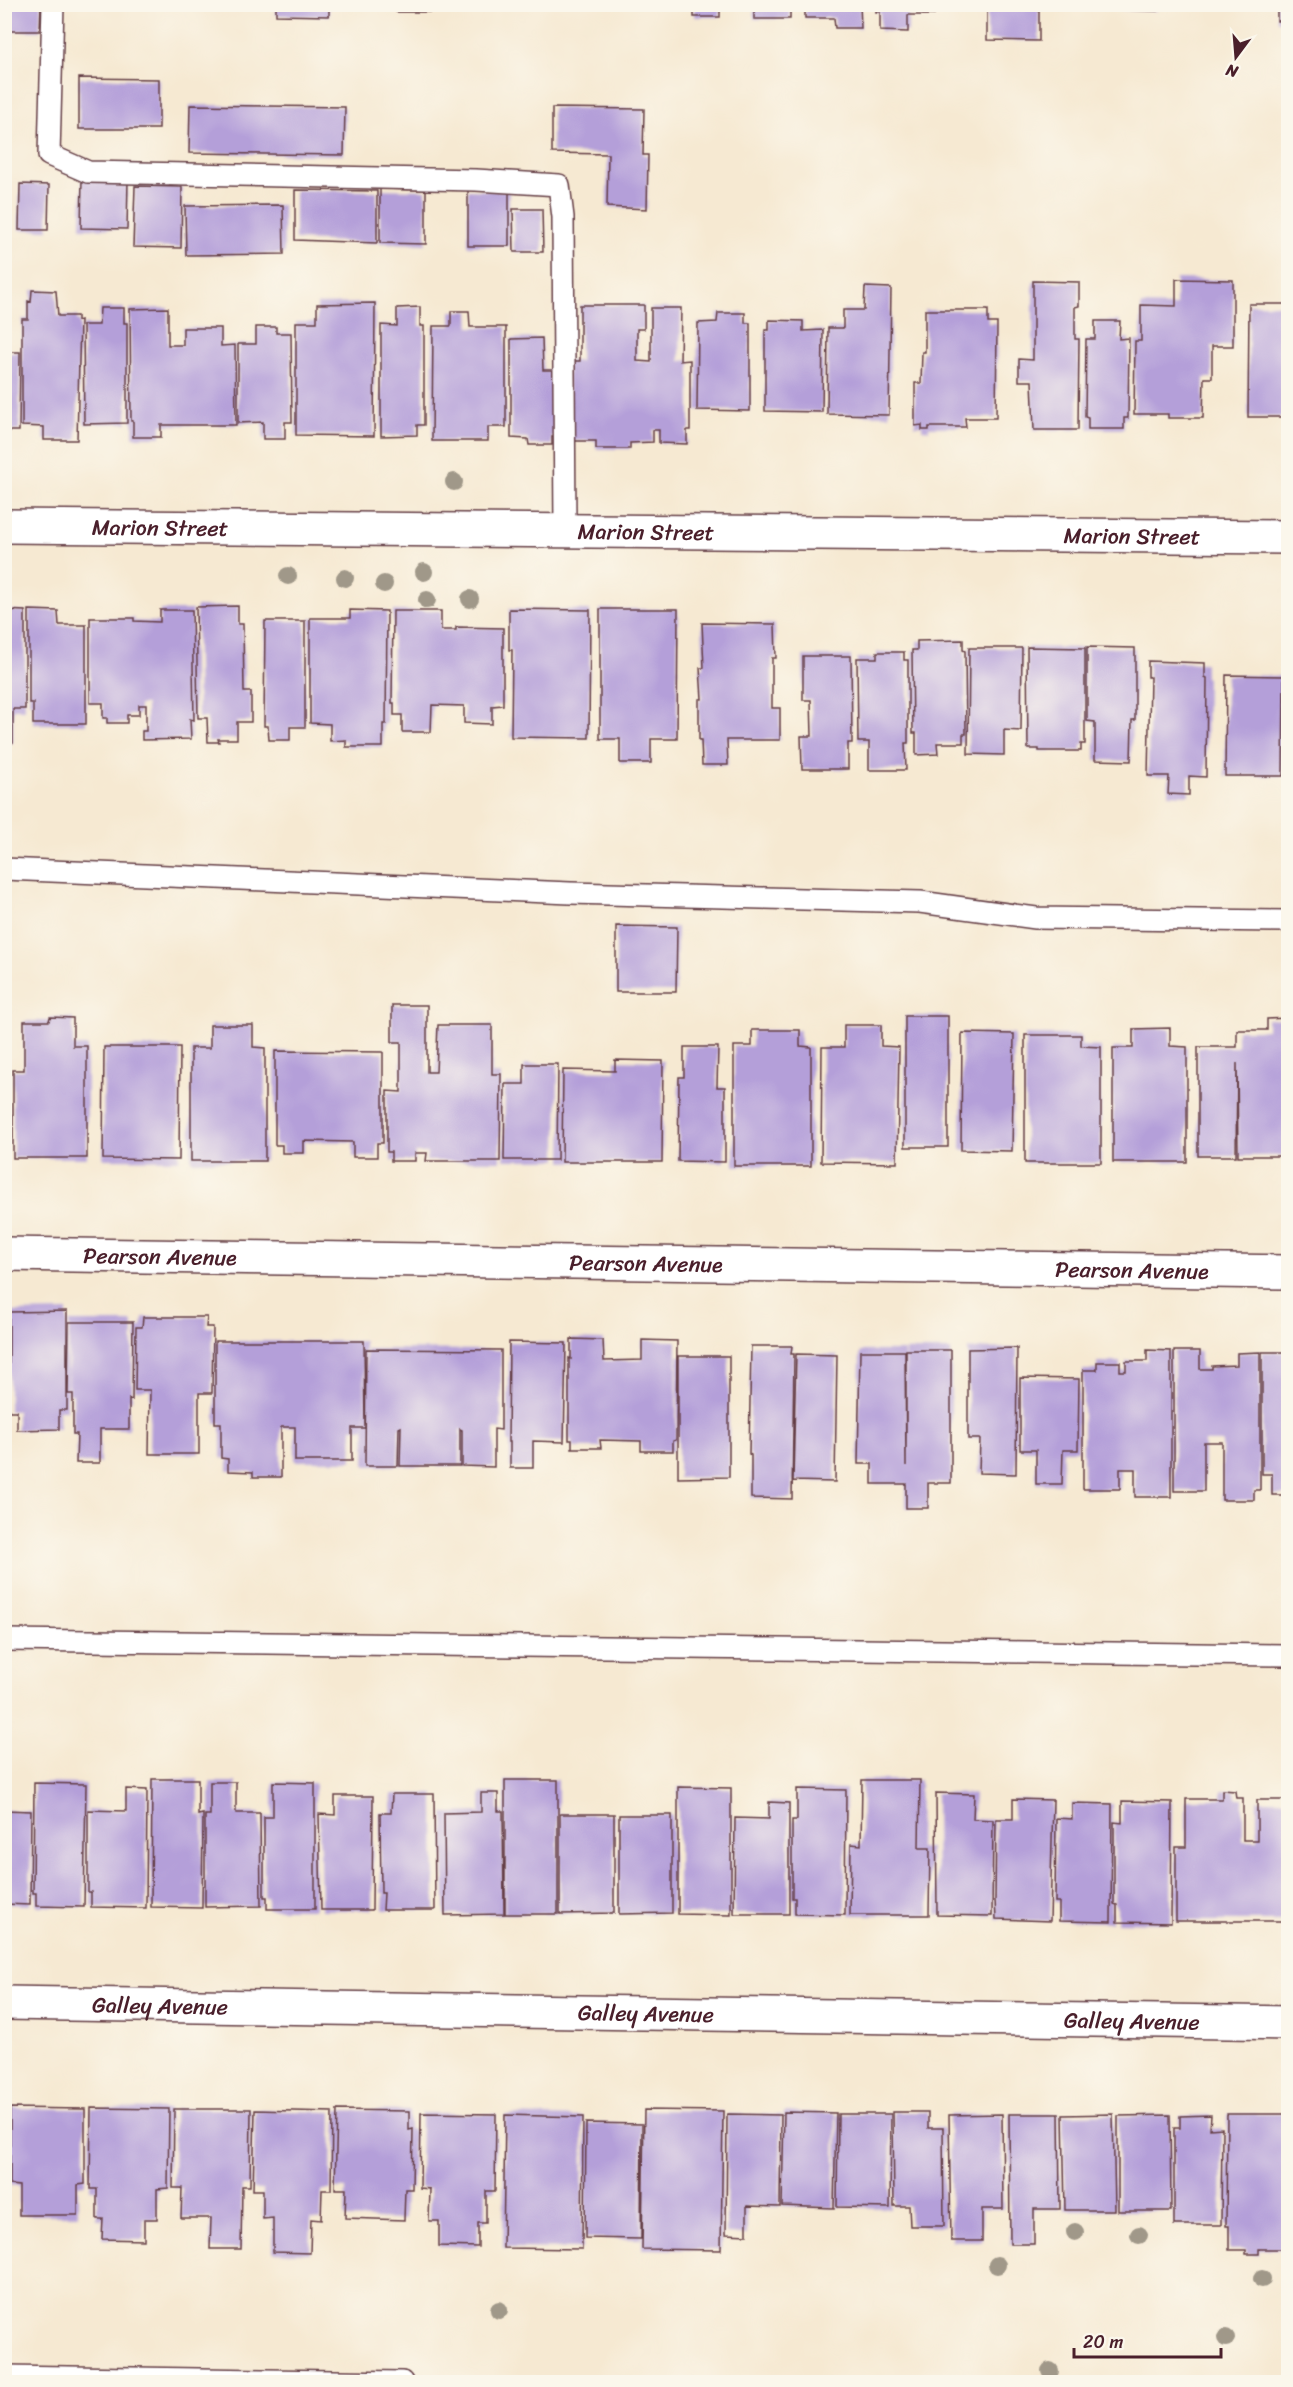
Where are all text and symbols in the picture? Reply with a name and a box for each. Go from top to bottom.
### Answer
north arrow [1206,27,1266,87]
text: N [1222,55,1242,87]
street label: Marion Street [92,507,229,547]
street label: Marion Street [578,511,715,552]
street label: Marion Street [1064,516,1201,556]
street label: Pearson Avenue [83,1236,237,1277]
street label: Pearson Avenue [569,1242,723,1284]
street label: Pearson Avenue [1055,1249,1209,1290]
street label: Galley Avenue [92,1985,228,2026]
street label: Galley Avenue [578,1992,714,2034]
street label: Galley Avenue [1064,2000,1200,2041]
scale bar [1074,2321,1221,2359]
text: 20 m [1083,2326,1123,2358]

